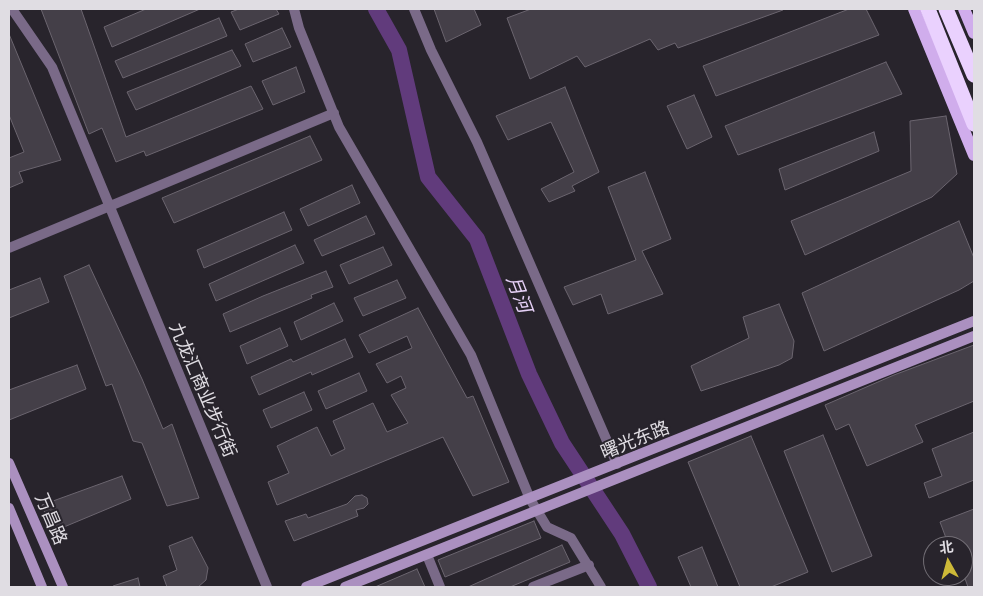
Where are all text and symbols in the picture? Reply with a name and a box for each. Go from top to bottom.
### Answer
water label: 月河 [502,272,536,316]
street label: 九龙汇商业步行街 [165,320,241,460]
street label: 曙光东路 [598,417,672,463]
street label: 万昌路 [31,490,71,548]
north arrow [923,536,973,586]
text: 北 [938,537,954,556]

